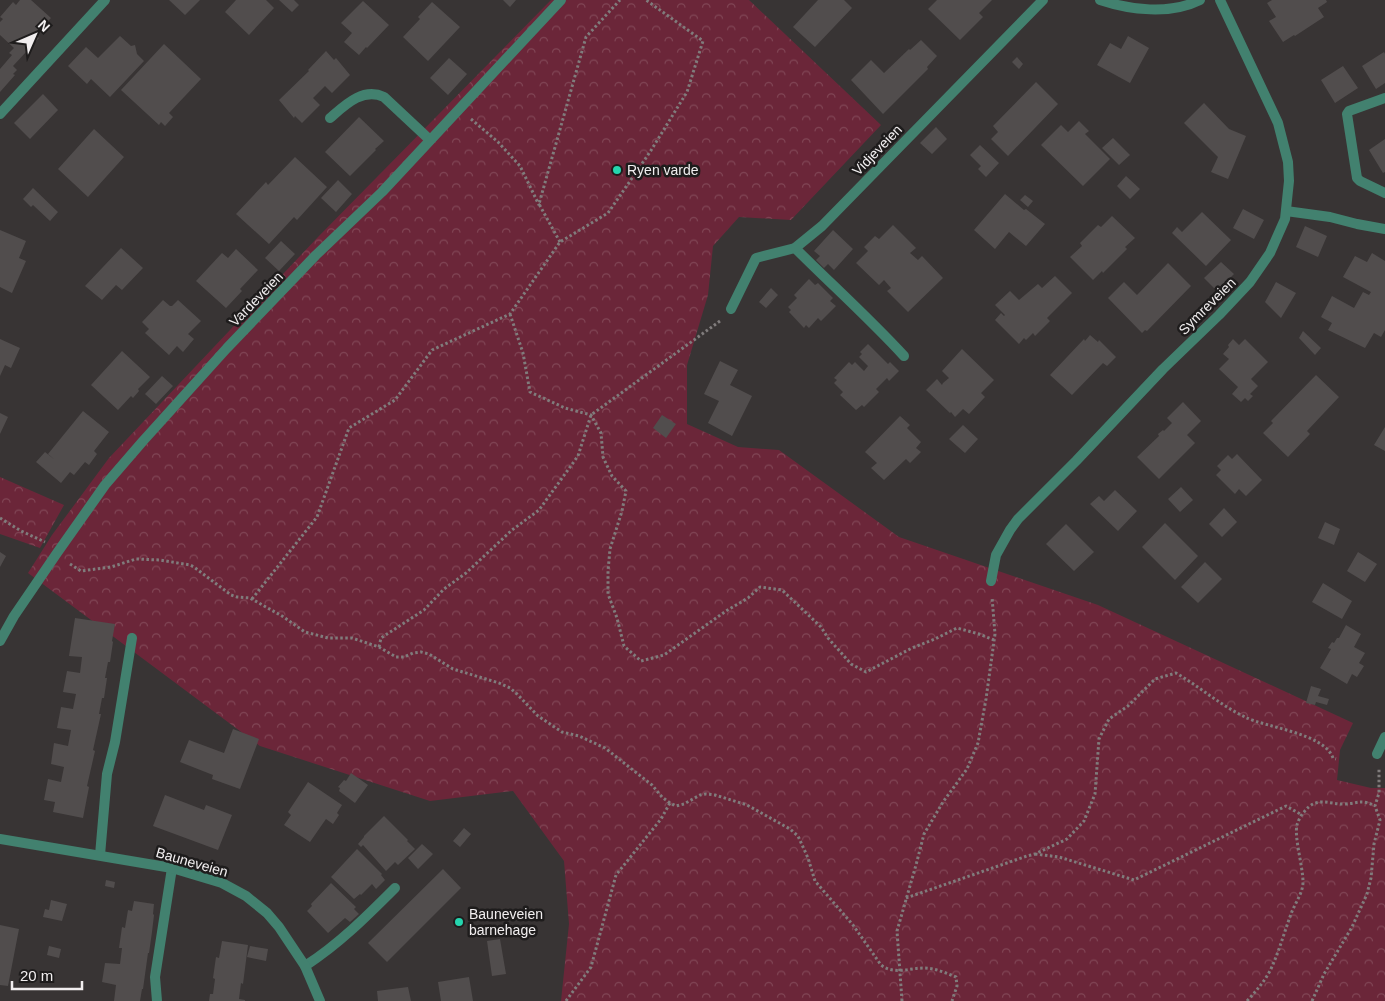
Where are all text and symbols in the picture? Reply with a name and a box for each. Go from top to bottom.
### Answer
north arrow [10,10,60,60]
text: N [35,17,53,35]
street label: Vidjeveien [849,121,905,179]
place label: Ryen varde [627,162,699,178]
marker: Ryen varde [611,164,623,176]
street label: Vardeveien [226,268,286,330]
street label: Symreveien [1175,274,1239,338]
street label: Bauneveien [154,844,230,880]
place label: Bauneveien barnehage [469,906,543,938]
marker: Bauneveien barnehage [453,916,465,928]
scale bar [12,958,82,990]
text: 20 m [20,967,53,984]

